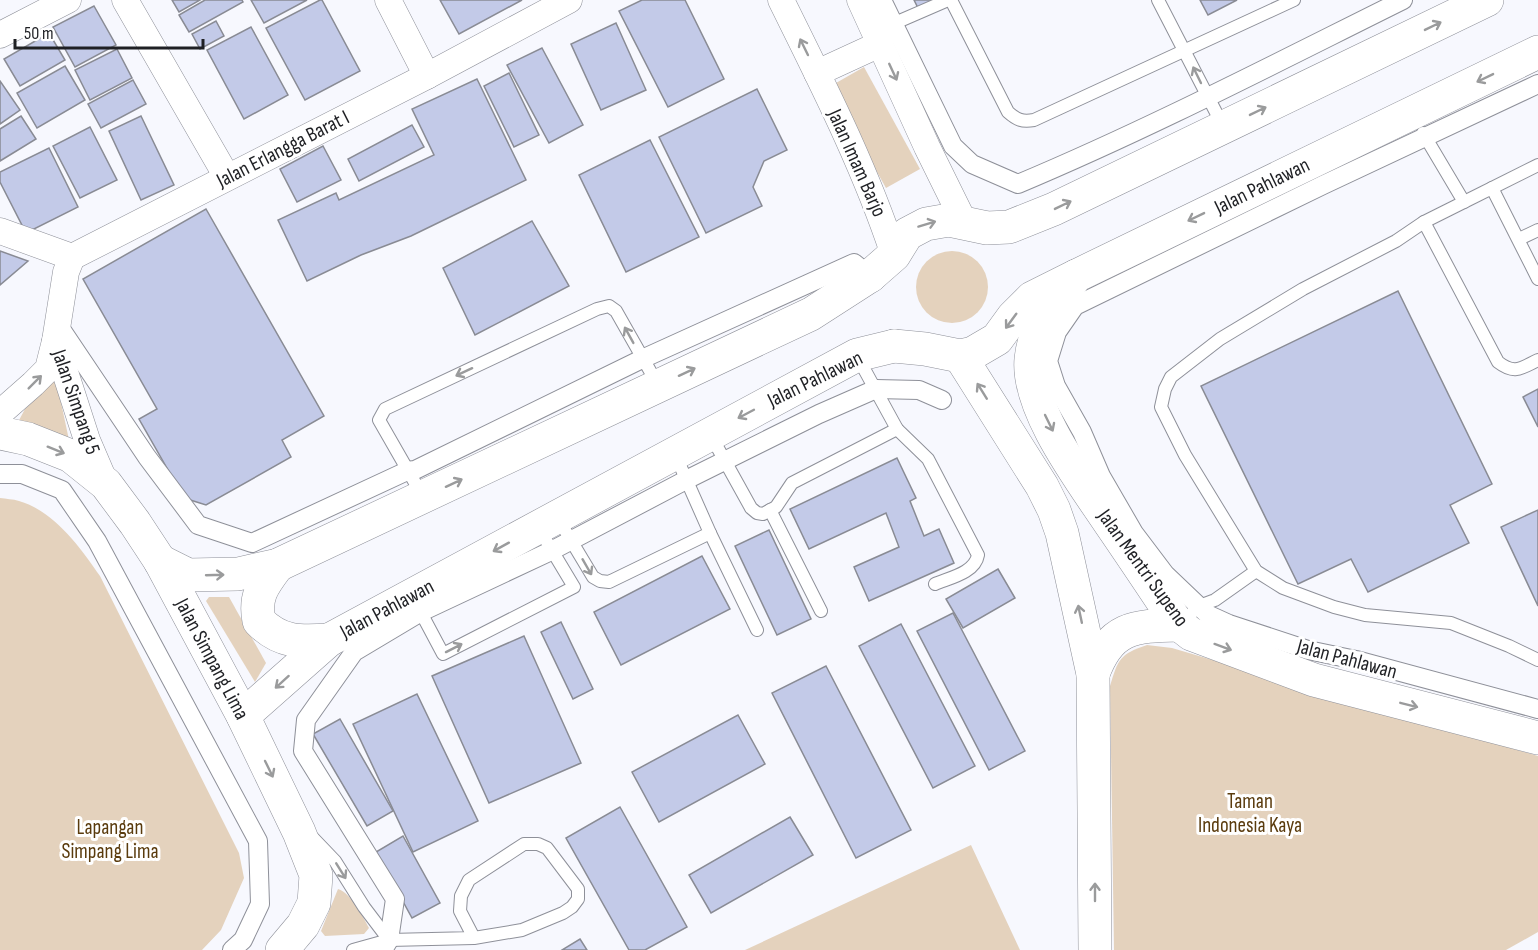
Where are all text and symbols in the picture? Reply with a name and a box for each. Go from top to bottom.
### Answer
scale bar [15,12,202,50]
one-way arrow [1424,20,1442,32]
text: 50 m [24,23,54,44]
one-way arrow [798,39,810,56]
one-way arrow [887,63,899,81]
one-way arrow [1190,67,1202,85]
one-way arrow [1477,72,1495,84]
street label: Jalan Imam Barjo [822,104,892,221]
one-way arrow [1248,104,1266,116]
street label: Jalan Erlangga Barat I [212,105,354,194]
street label: Jalan Pahlawan [1209,152,1314,220]
one-way arrow [1054,198,1072,210]
one-way arrow [1188,212,1206,224]
one-way arrow [917,218,936,229]
one-way arrow [1005,312,1018,328]
one-way arrow [623,327,635,344]
street label: Jalan Simpang 5 [46,345,106,458]
street label: Jalan Pahlawan [762,345,867,413]
one-way arrow [678,366,696,377]
one-way arrow [456,367,474,379]
one-way arrow [28,374,43,389]
one-way arrow [976,383,988,400]
one-way arrow [738,408,755,420]
one-way arrow [1044,414,1055,432]
one-way arrow [46,445,64,456]
one-way arrow [444,476,462,488]
street label: Jalan Mentri Supeno [1091,504,1194,632]
one-way arrow [493,541,510,553]
one-way arrow [581,558,593,575]
one-way arrow [205,569,225,580]
street label: Jalan Pahlawan [335,574,438,645]
street label: Jalan Simpang Lima [169,593,254,724]
one-way arrow [1074,605,1085,624]
street label: Jalan Pahlawan [1293,633,1400,684]
one-way arrow [445,642,463,653]
one-way arrow [1214,643,1232,654]
one-way arrow [275,675,290,689]
one-way arrow [1400,700,1419,711]
one-way arrow [263,760,275,778]
park label: Taman Indonesia Kaya [1198,789,1302,838]
park label: Lapangan Simpang Lima [61,815,159,864]
one-way arrow [336,862,348,879]
one-way arrow [1089,882,1101,902]

